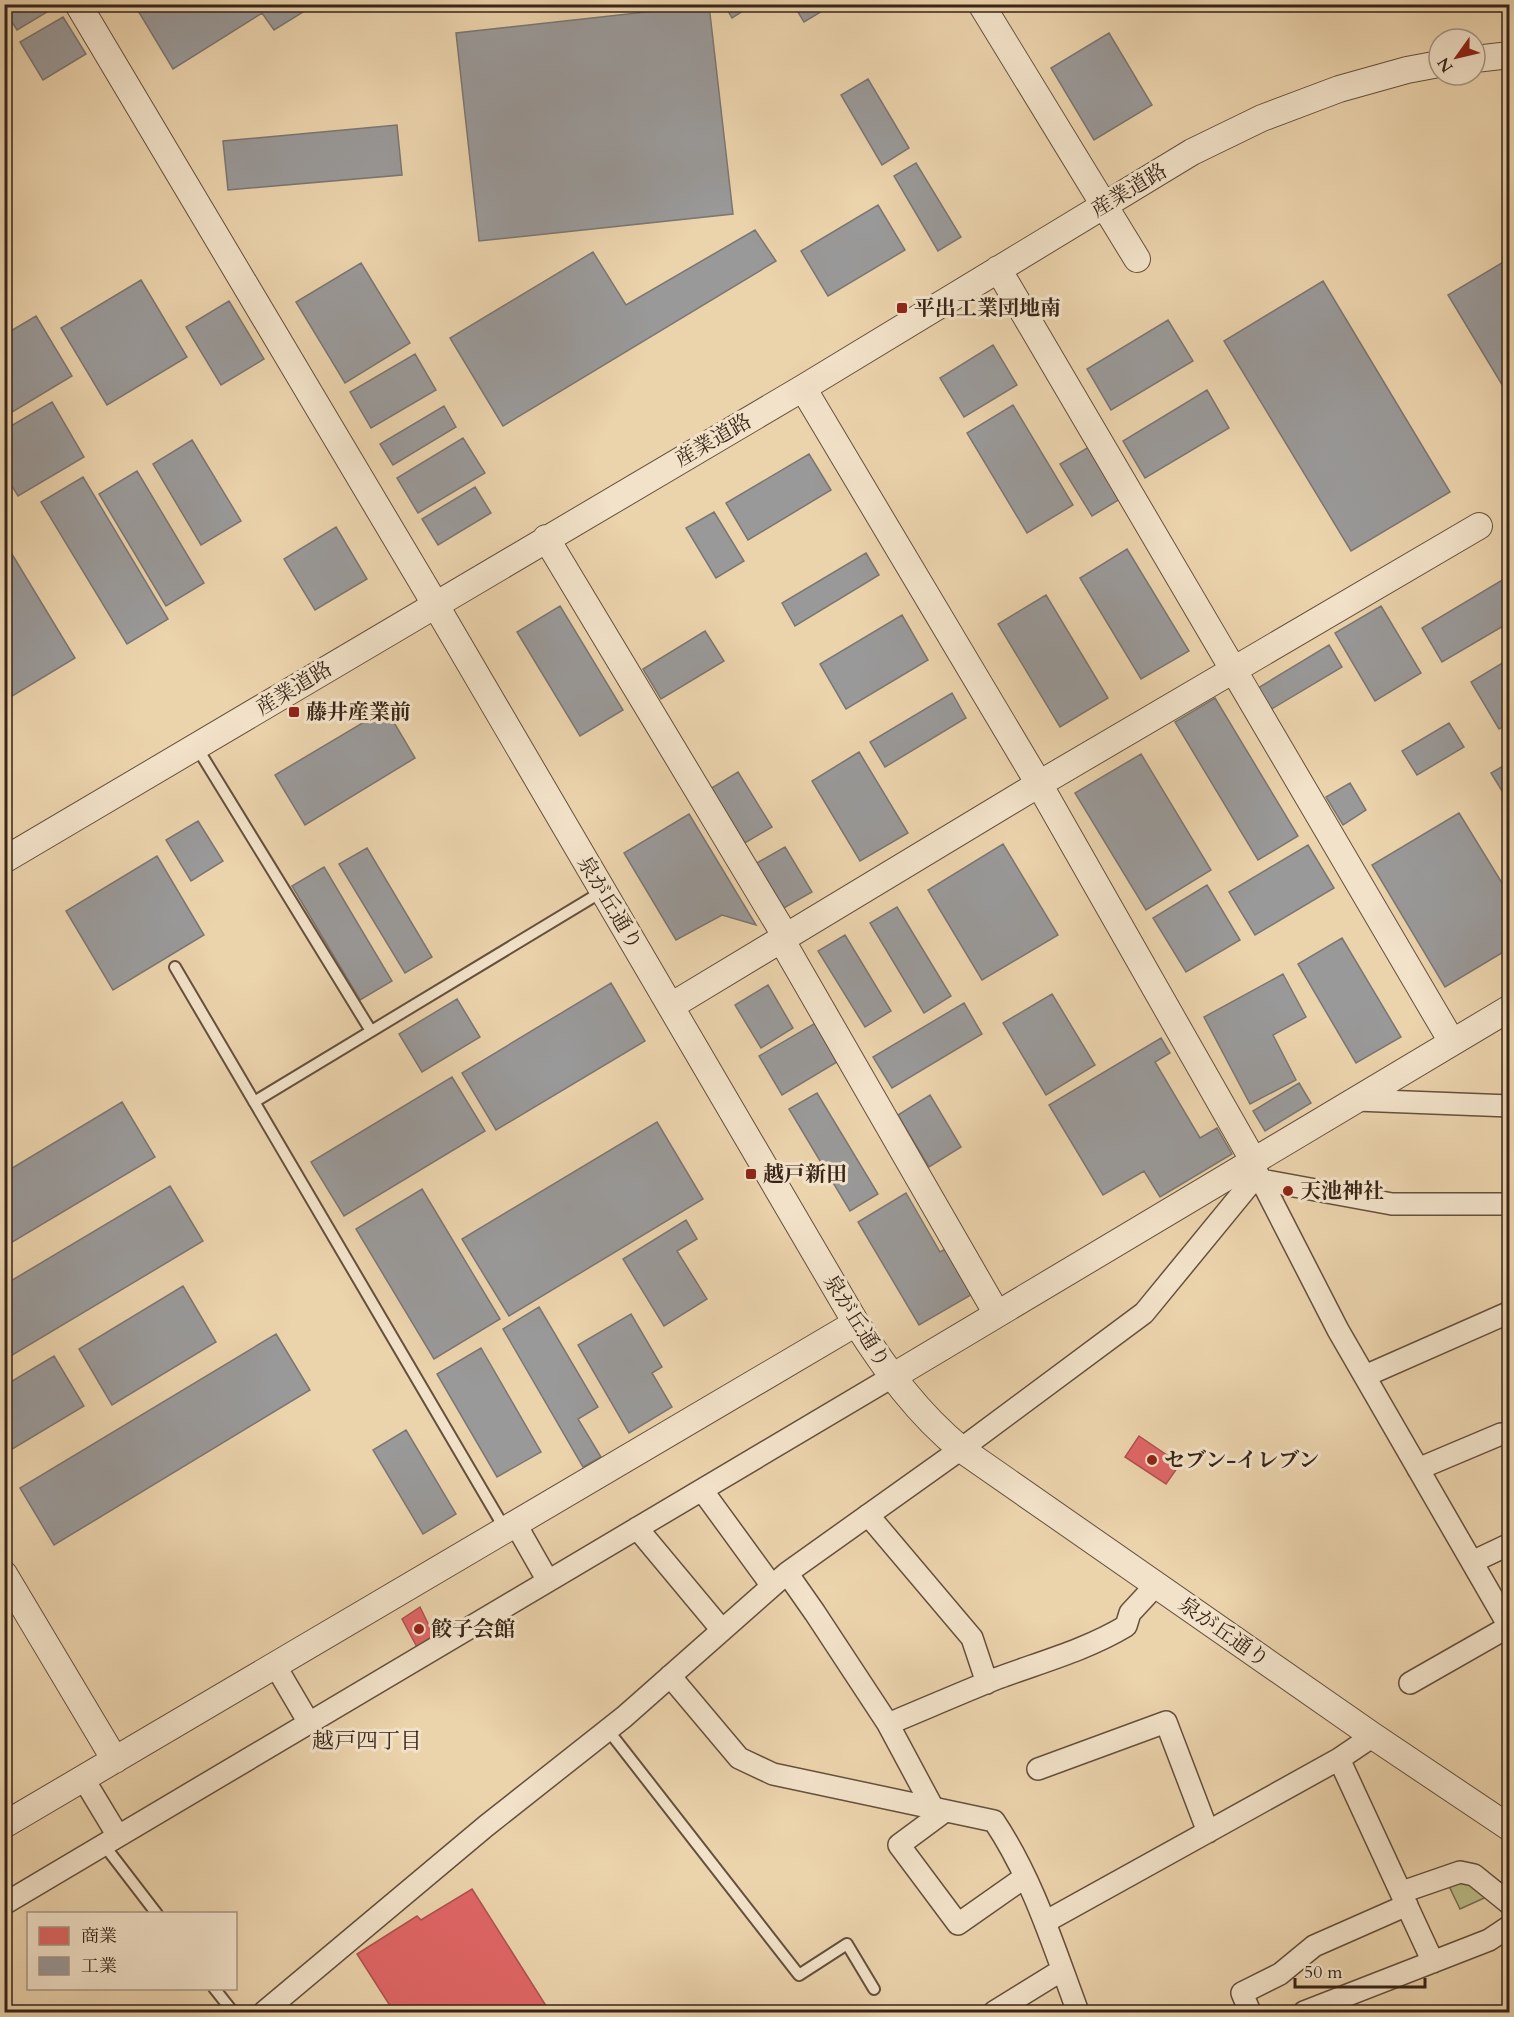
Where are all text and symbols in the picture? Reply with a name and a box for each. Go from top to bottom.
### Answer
north arrow [1427,27,1487,87]
text: N [1432,53,1458,77]
street label: 産業道路 [1086,156,1173,224]
place label: 平出工業団地南 [914,294,1061,323]
marker: 平出工業団地南 [895,301,909,315]
street label: 産業道路 [670,407,757,474]
street label: 産業道路 [251,654,338,722]
place label: 藤井産業前 [306,698,411,727]
marker: 藤井産業前 [287,705,301,719]
street label: 泉が丘通り [570,851,649,956]
place label: 越戸新田 [763,1160,847,1189]
marker: 越戸新田 [744,1167,758,1181]
place label: 天池神社 [1300,1177,1384,1206]
marker: 天池神社 [1281,1184,1295,1198]
street label: 泉が丘通り [816,1269,897,1373]
place label: セブン-イレブン [1164,1446,1319,1475]
marker: セブン-イレブン [1145,1453,1159,1467]
street label: 泉が丘通り [1172,1590,1275,1674]
place label: 餃子会館 [431,1615,515,1644]
marker: 餃子会館 [412,1622,426,1636]
district label: 越戸四丁目 [312,1726,422,1756]
legend [27,1912,237,1990]
text: 商業 [81,1924,117,1949]
scale bar [1295,1951,1426,1989]
text: 工業 [81,1954,117,1979]
text: 50 m [1304,1960,1343,1985]

